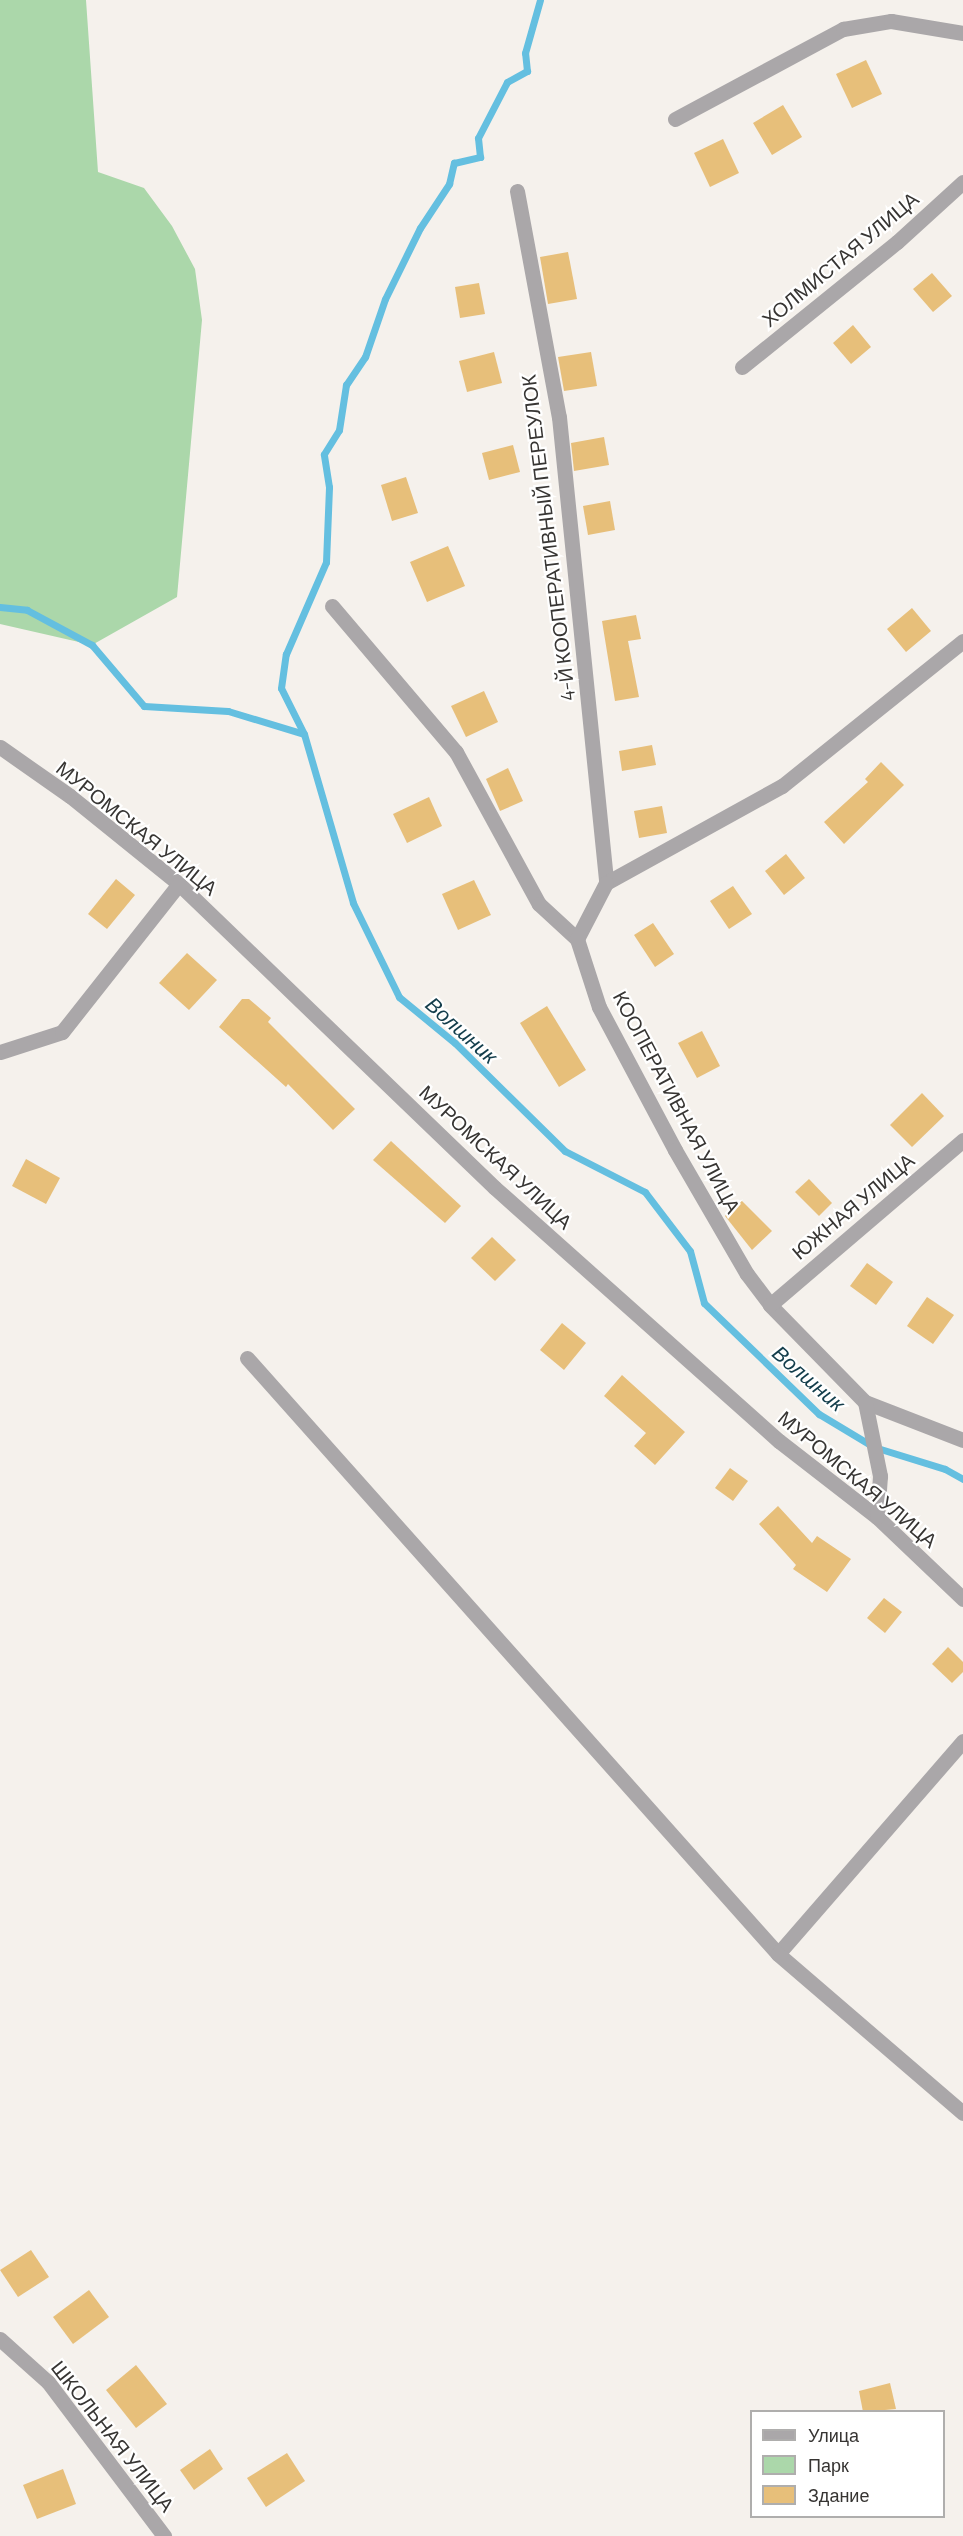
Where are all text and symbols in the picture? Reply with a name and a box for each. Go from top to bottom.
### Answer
street label: ХОЛМИСТАЯ УЛИЦА [757,187,923,331]
street label: 4-Й КООПЕРАТИВНЫЙ ПЕРЕУЛОК [516,373,580,703]
street label: МУРОМСКАЯ УЛИЦА [52,756,222,900]
street label: КООПЕРАТИВНАЯ УЛИЦА [608,987,746,1217]
water label: Волшник [421,991,503,1069]
street label: МУРОМСКАЯ УЛИЦА [415,1080,577,1234]
street label: ЮЖНАЯ УЛИЦА [787,1148,919,1264]
water label: Волшник [768,1340,850,1416]
street label: МУРОМСКАЯ УЛИЦА [774,1406,942,1552]
street label: ШКОЛЬНАЯ УЛИЦА [47,2356,179,2516]
legend [750,2410,945,2518]
text: Улица [808,2424,859,2446]
text: Парк [808,2454,849,2476]
text: Здание [808,2484,869,2506]

